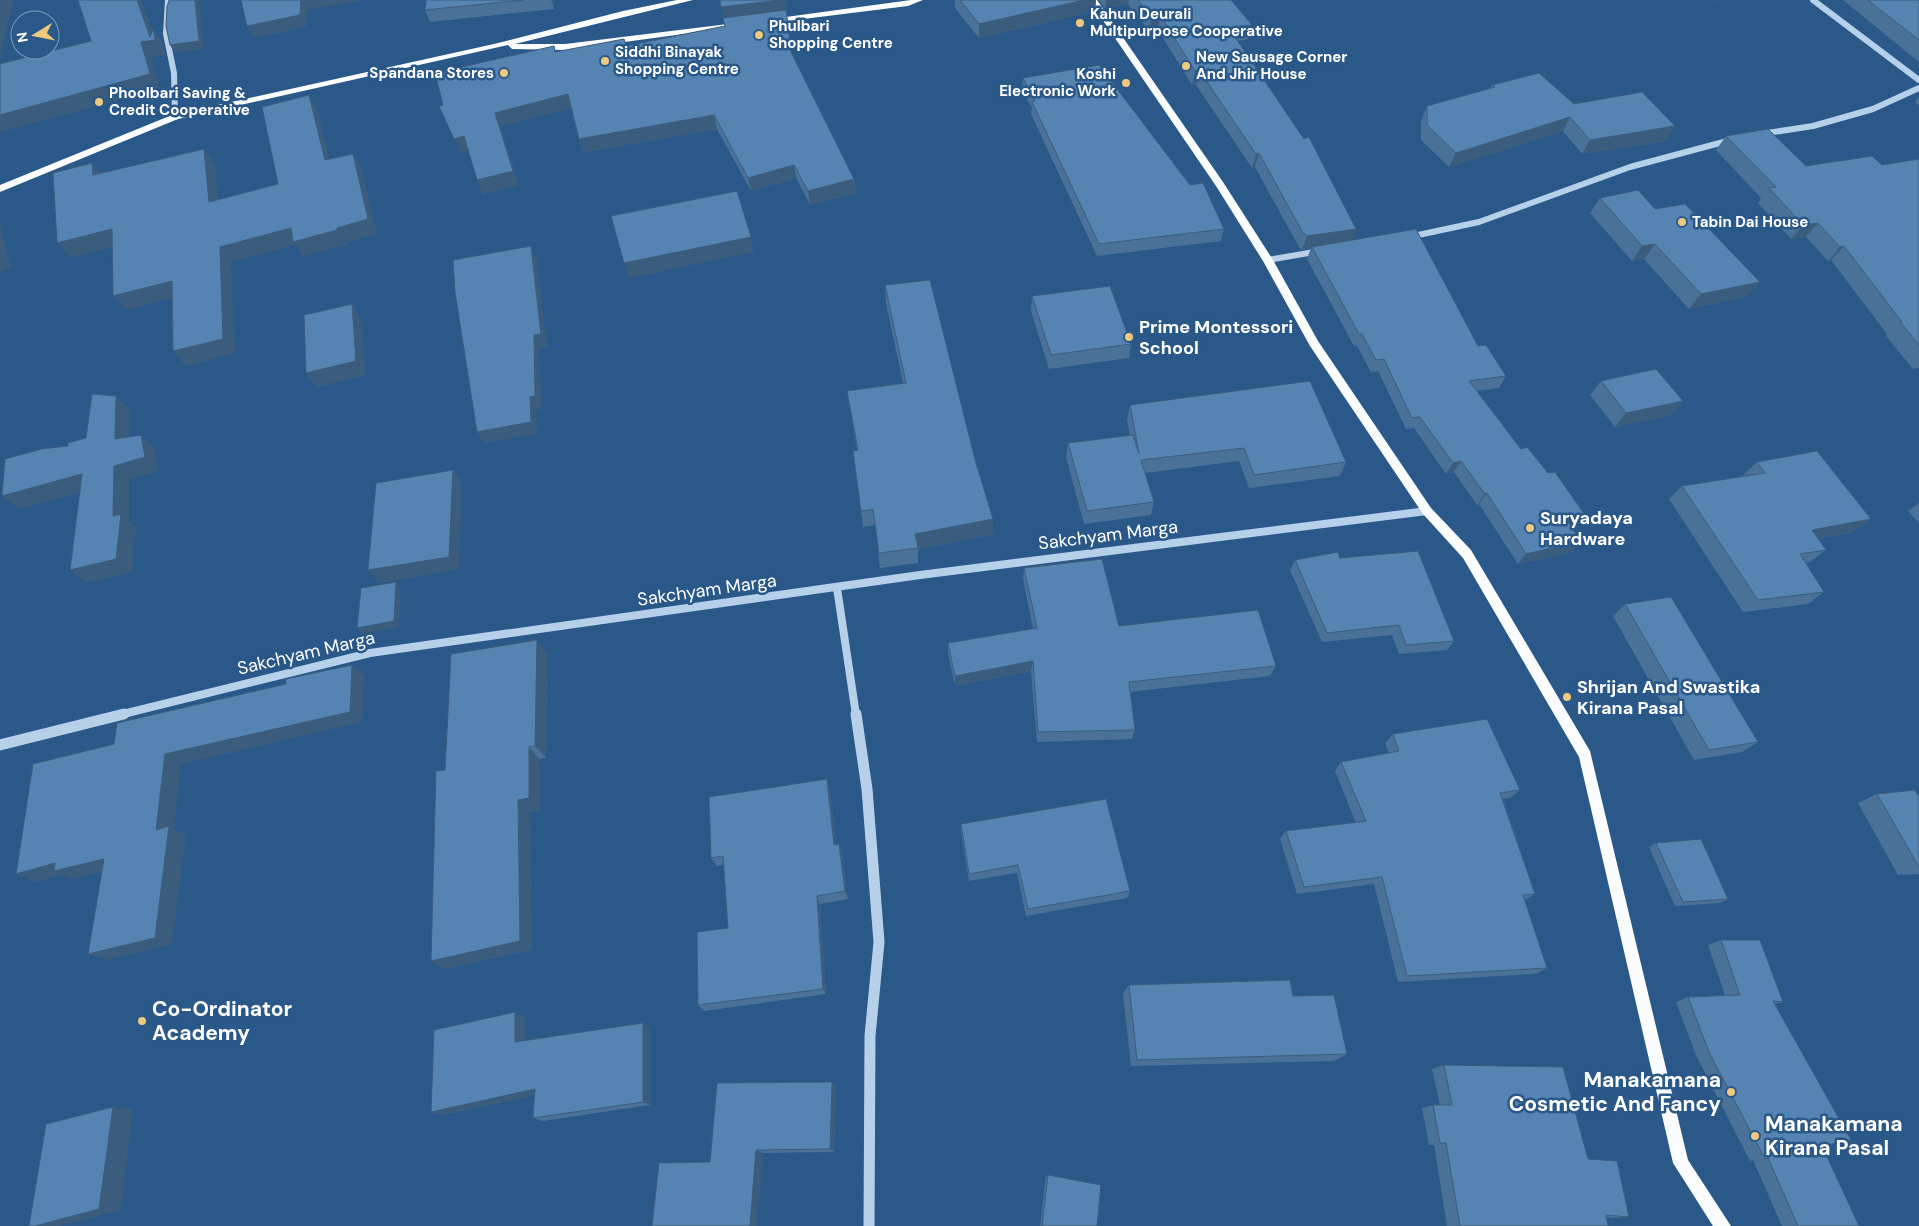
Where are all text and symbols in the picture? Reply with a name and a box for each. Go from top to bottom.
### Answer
place label: Kahun Deurali Multipurpose Cooperative [1090,4,1283,41]
north arrow [10,10,60,60]
place label: Phulbari Shopping Centre [769,16,893,53]
marker: Kahun Deurali Multipurpose Cooperative [1074,17,1086,29]
marker: Phulbari Shopping Centre [753,29,765,41]
text: N [12,31,32,44]
place label: Siddhi Binayak Shopping Centre [615,42,739,79]
place label: New Sausage Corner And Jhir House [1196,47,1347,84]
marker: Siddhi Binayak Shopping Centre [599,55,611,67]
marker: New Sausage Corner And Jhir House [1180,60,1192,72]
place label: Spandana Stores [369,63,494,83]
place label: Koshi Electronic Work [999,64,1116,101]
marker: Spandana Stores [498,67,510,79]
marker: Koshi Electronic Work [1120,77,1132,89]
place label: Phoolbari Saving & Credit Cooperative [109,83,250,120]
marker: Phoolbari Saving & Credit Cooperative [93,96,105,108]
place label: Tabin Dai House [1692,212,1808,232]
marker: Tabin Dai House [1676,216,1688,228]
place label: Prime Montessori School [1139,315,1293,360]
marker: Prime Montessori School [1123,331,1135,343]
place label: Suryadaya Hardware [1540,506,1633,551]
street label: Sakchyam Marga [1037,515,1179,555]
marker: Suryadaya Hardware [1524,522,1536,534]
street label: Sakchyam Marga [636,568,778,612]
street label: Sakchyam Marga [235,626,377,680]
place label: Shrijan And Swastika Kirana Pasal [1577,675,1760,720]
marker: Shrijan And Swastika Kirana Pasal [1561,691,1573,703]
place label: Co-Ordinator Academy [152,995,293,1047]
marker: Co-Ordinator Academy [136,1015,148,1027]
place label: Manakamana Cosmetic And Fancy [1509,1066,1721,1118]
marker: Manakamana Cosmetic And Fancy [1725,1086,1737,1098]
place label: Manakamana Kirana Pasal [1765,1110,1903,1162]
marker: Manakamana Kirana Pasal [1749,1130,1761,1142]

